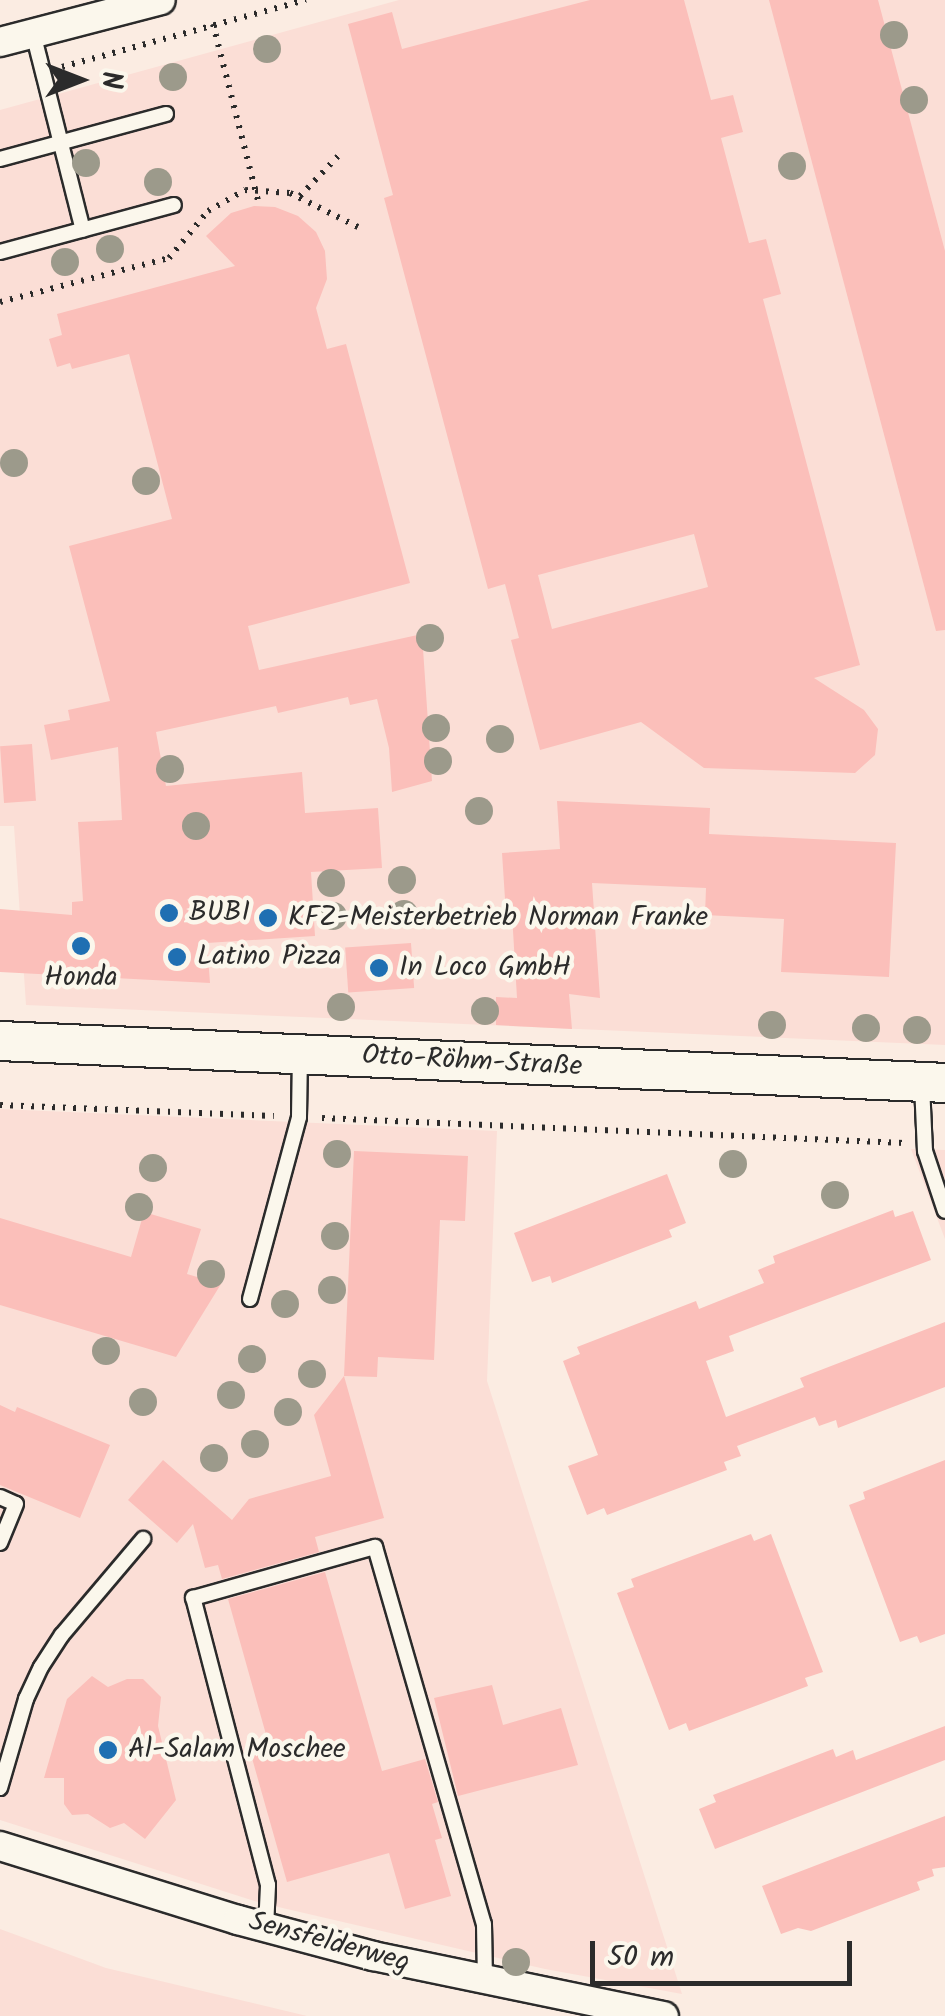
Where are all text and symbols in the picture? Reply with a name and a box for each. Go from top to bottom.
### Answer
north arrow [30,30,130,130]
text: N [88,71,133,89]
place label: BUBI [189,896,250,930]
place label: KFZ-Meisterbetrieb Norman Franke [288,901,708,935]
marker: BUBI [158,902,180,924]
marker: KFZ-Meisterbetrieb Norman Franke [257,907,279,929]
marker: Honda [70,935,92,957]
place label: Latino Pizza [197,940,341,974]
marker: Latino Pizza [166,946,188,968]
place label: In Loco GmbH [399,951,571,985]
marker: In Loco GmbH [368,957,390,979]
place label: Honda [44,961,118,995]
street label: Otto-Röhm-Straße [361,1039,583,1085]
place label: Al-Salam Moschee [128,1733,346,1767]
marker: Al-Salam Moschee [97,1739,119,1761]
street label: Sensfelderweg [245,1905,413,1981]
scale bar [595,1921,858,1983]
text: 50 m [607,1934,674,1982]

